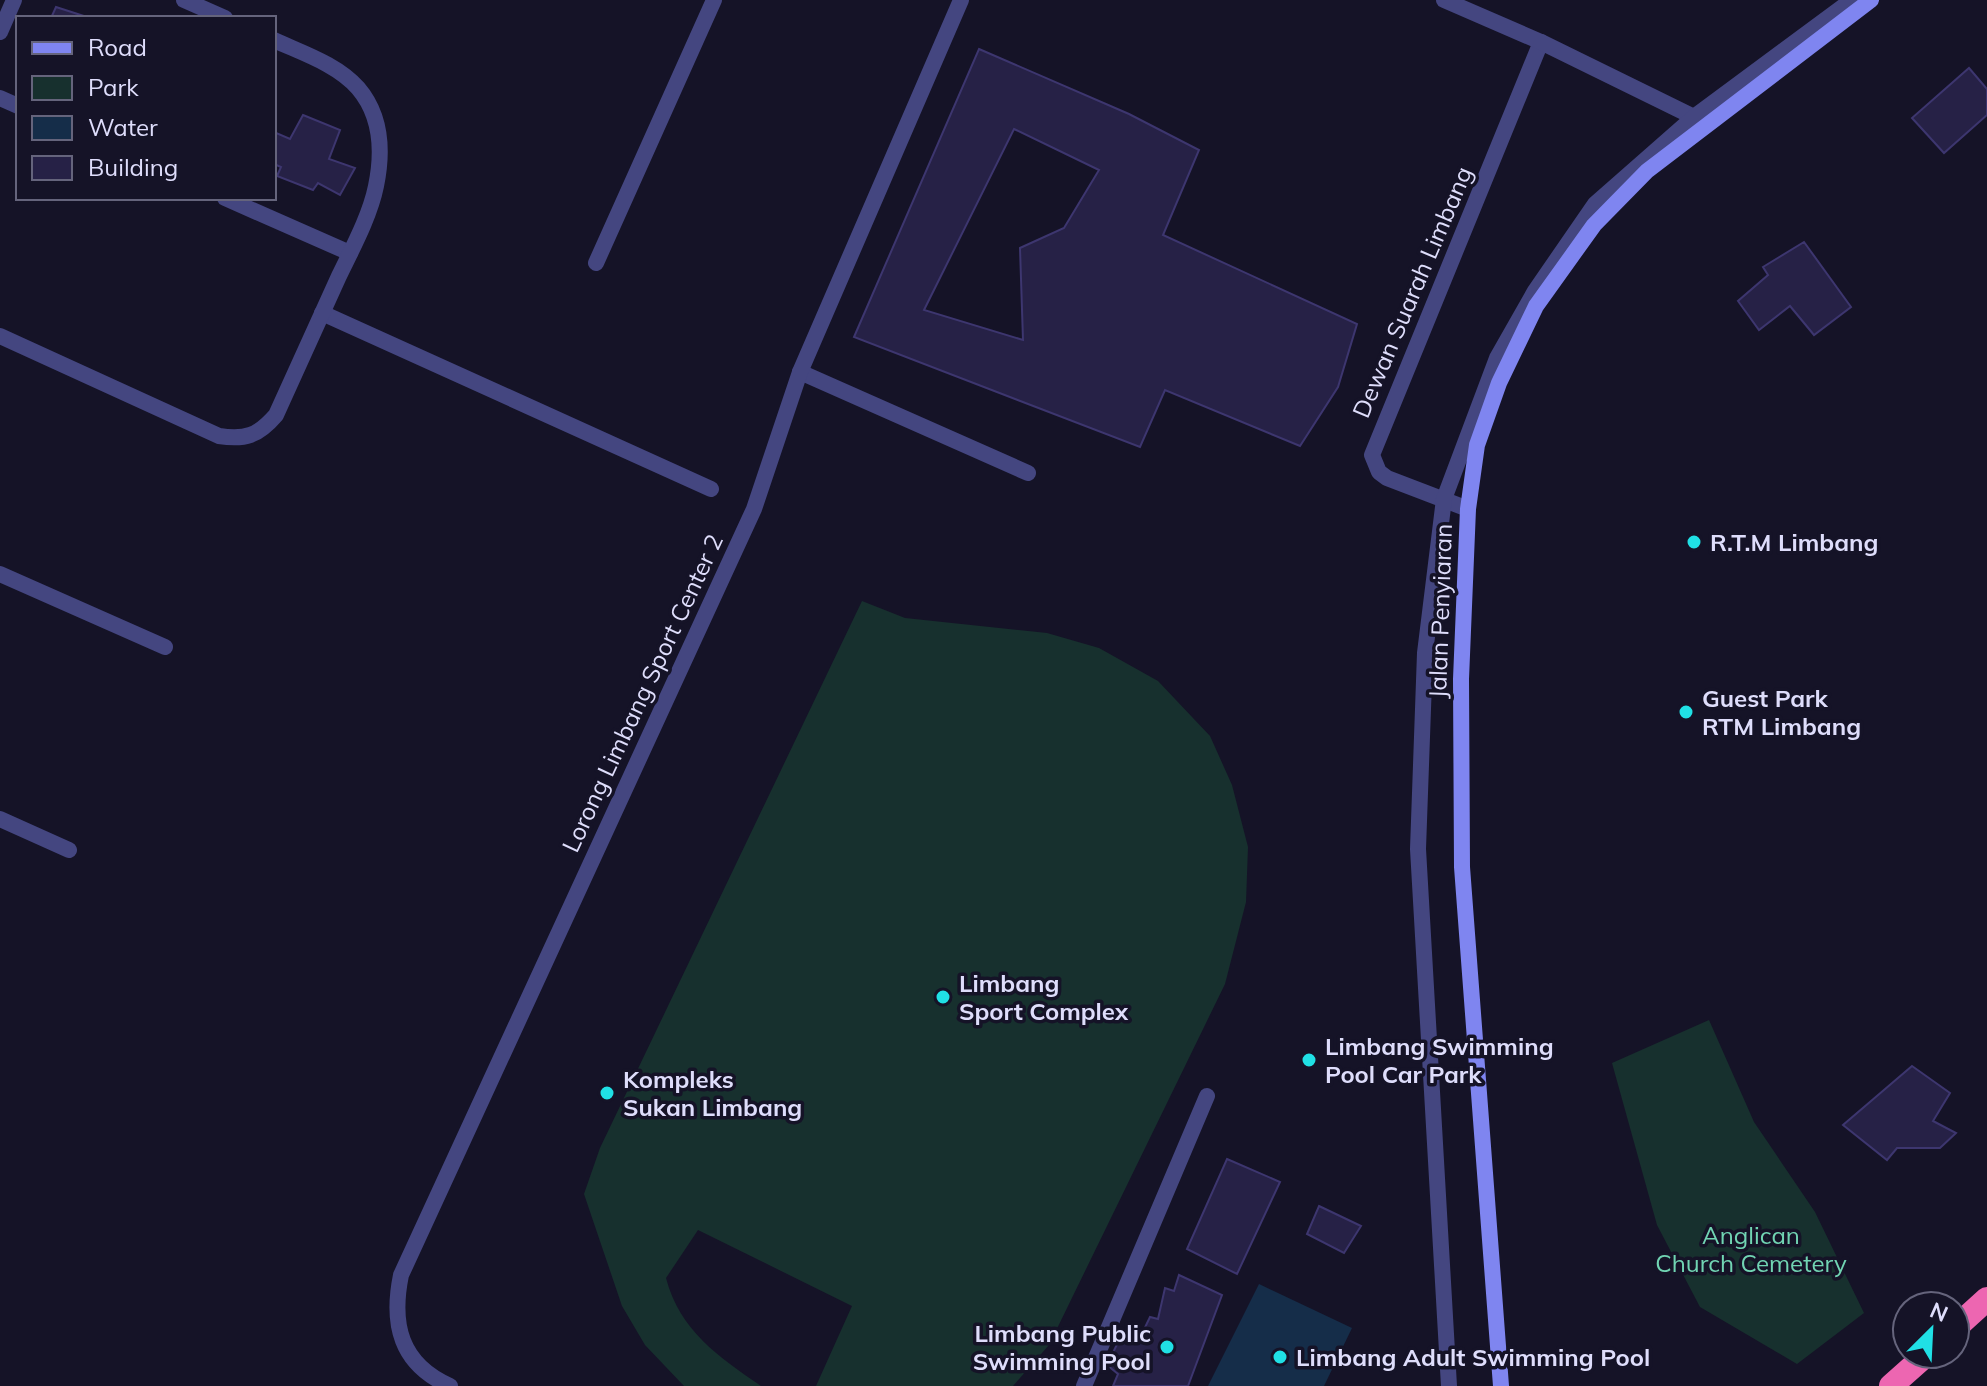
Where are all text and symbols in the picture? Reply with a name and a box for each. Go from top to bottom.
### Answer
legend [16,16,276,200]
text: Road [88,32,147,62]
text: Park [88,72,139,102]
text: Water [88,112,158,142]
text: Building [88,152,178,182]
street label: Dewan Suarah Limbang [1345,162,1479,422]
street label: Jalan Penyiaran [1422,523,1458,699]
place label: R.T.M Limbang [1710,527,1878,557]
street label: Lorong Limbang Sport Center 2 [555,529,729,857]
marker: R.T.M Limbang [1685,533,1703,551]
place label: Guest Park RTM Limbang [1702,683,1861,741]
marker: Guest Park RTM Limbang [1677,703,1695,721]
place label: Limbang Sport Complex [959,968,1129,1026]
marker: Limbang Sport Complex [934,988,952,1006]
place label: Limbang Swimming Pool Car Park [1325,1031,1554,1089]
marker: Limbang Swimming Pool Car Park [1300,1051,1318,1069]
place label: Kompleks Sukan Limbang [623,1064,802,1122]
marker: Kompleks Sukan Limbang [598,1084,616,1102]
park label: Anglican Church Cemetery [1655,1220,1847,1278]
north arrow [1891,1290,1971,1370]
text: N [1926,1296,1952,1328]
place label: Limbang Public Swimming Pool [973,1318,1151,1376]
marker: Limbang Public Swimming Pool [1158,1338,1176,1356]
place label: Limbang Adult Swimming Pool [1296,1342,1650,1372]
marker: Limbang Adult Swimming Pool [1271,1348,1289,1366]

